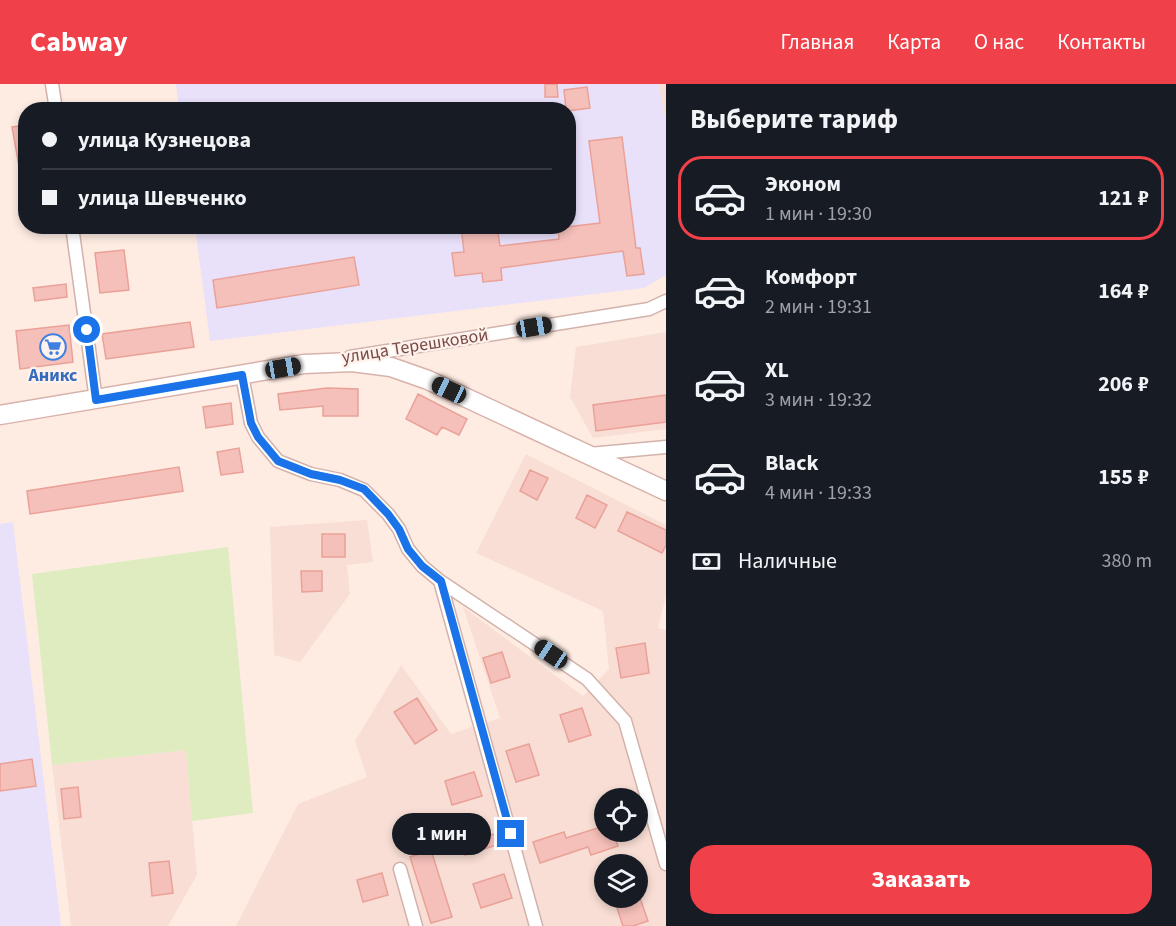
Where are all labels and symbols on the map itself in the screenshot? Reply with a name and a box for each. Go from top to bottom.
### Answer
car [515,315,553,339]
route start [73,316,100,343]
street label: улица Терешковой [340,322,490,370]
supermarket icon: Аникс [38,332,68,362]
car [264,356,302,380]
place label: Аникс [27,363,78,388]
car [429,374,469,406]
car [531,636,571,672]
callout: 1 мин [391,813,490,855]
route end [497,820,524,847]

